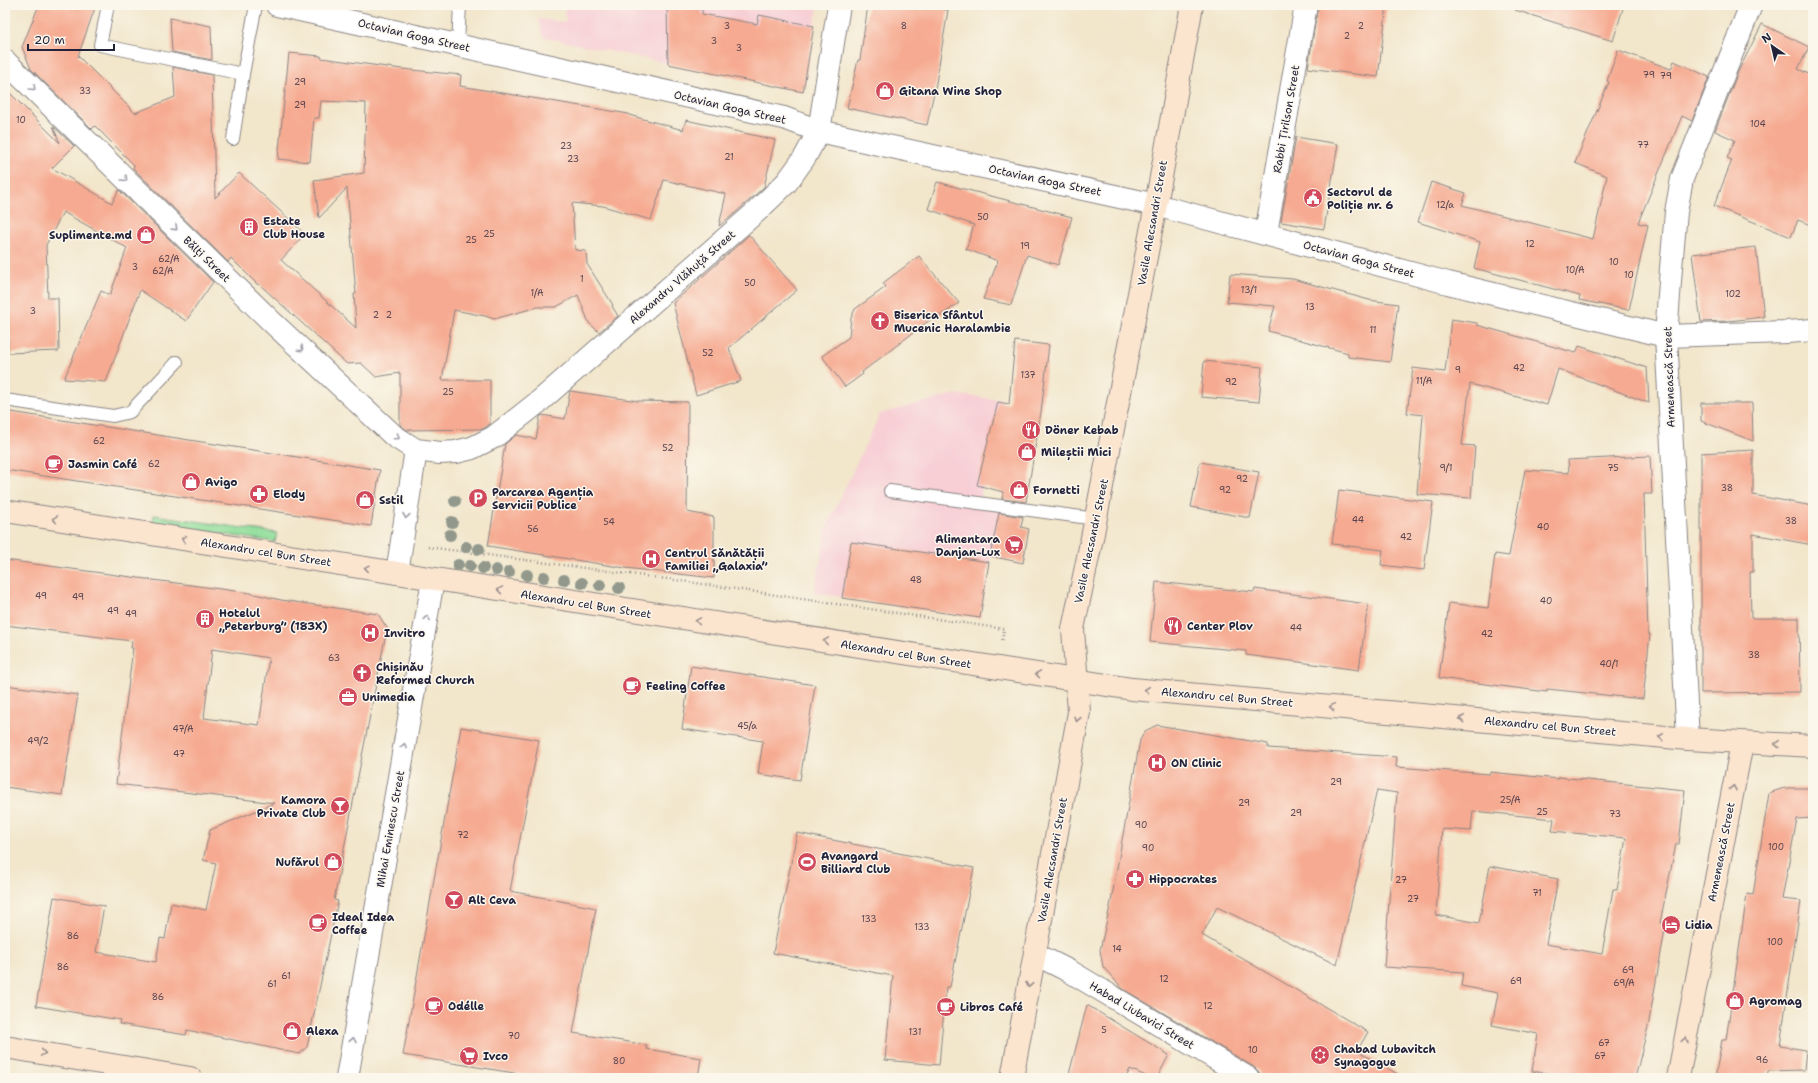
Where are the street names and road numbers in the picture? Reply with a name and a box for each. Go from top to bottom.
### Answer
street label: Octavian Goga Street [356,15,472,56]
street label: Rabbi Țirilson Street [1270,64,1303,174]
street label: Octavian Goga Street [672,87,788,128]
street label: Vasile Alecsandri Street [1134,159,1171,287]
street label: Octavian Goga Street [987,161,1103,200]
street label: Alexandru Vlăhuță Street [626,227,739,328]
street label: Bălți Street [180,233,234,286]
street label: Octavian Goga Street [1301,237,1416,282]
street label: Armenească Street [1660,326,1679,428]
street label: Vasile Alecsandri Street [1071,477,1112,605]
street label: Alexandru cel Bun Street [199,535,333,570]
street label: Alexandru cel Bun Street [519,587,653,622]
street label: Alexandru cel Bun Street [839,637,973,672]
street label: Alexandru cel Bun Street [1160,684,1294,711]
street label: Alexandru cel Bun Street [1483,713,1617,740]
street label: Mihai Eminescu Street [373,769,408,889]
street label: Vasile Alecsandri Street [1034,796,1071,924]
street label: Armenească Street [1704,801,1739,903]
street label: Habad Liubavici Street [1087,978,1197,1053]

